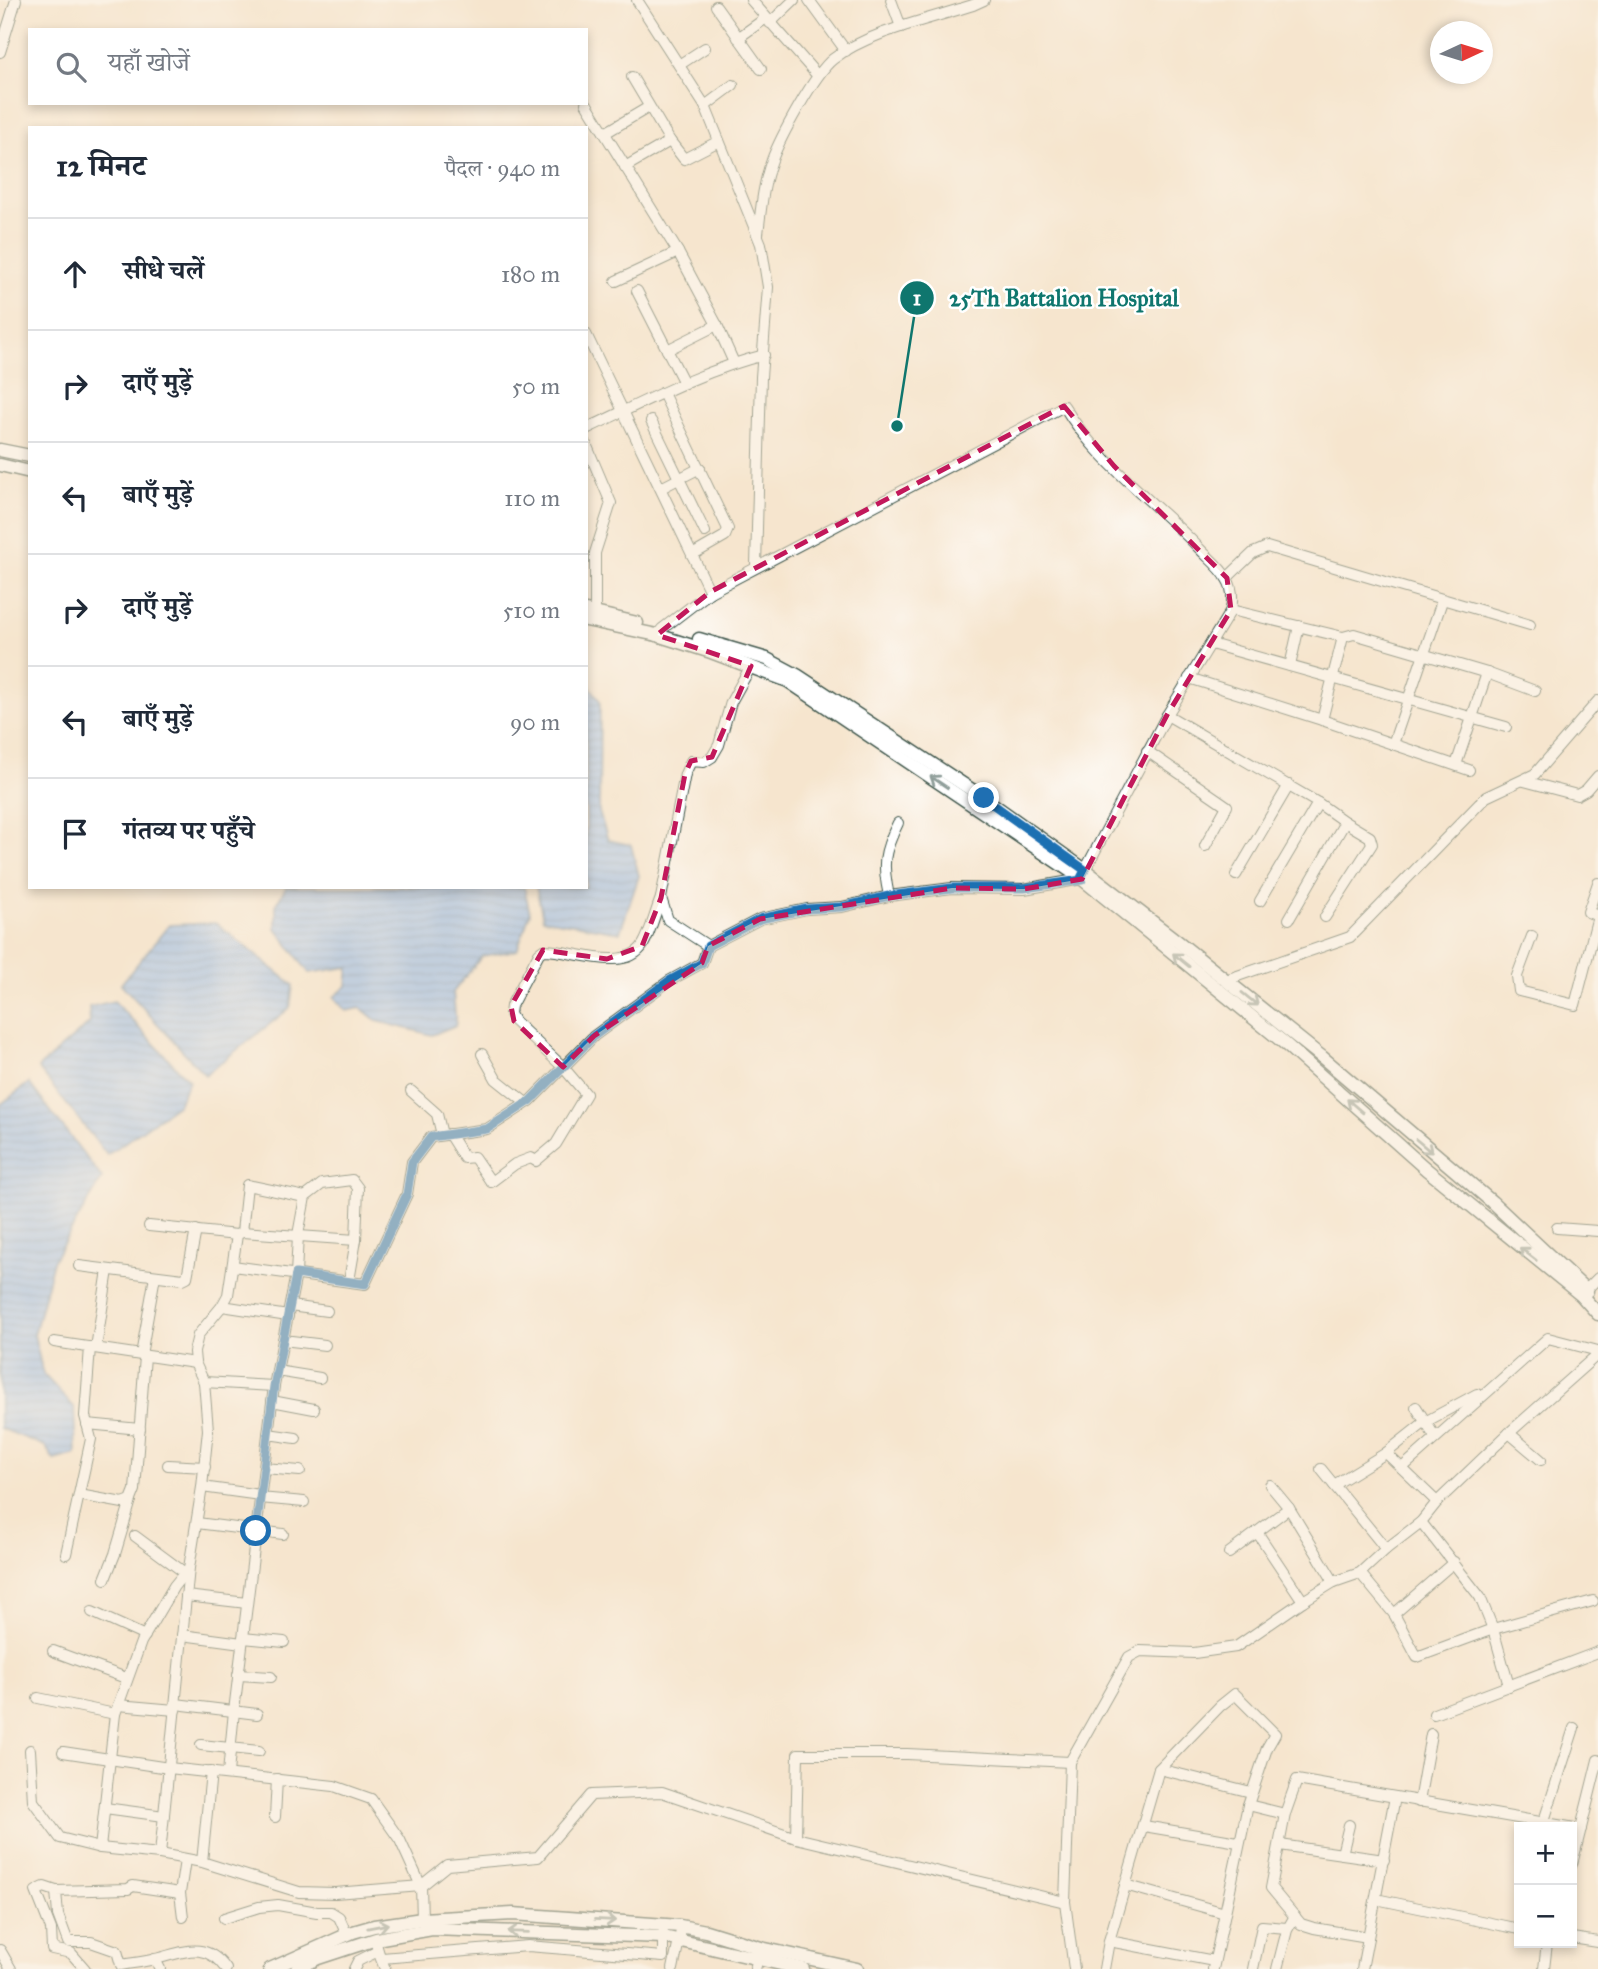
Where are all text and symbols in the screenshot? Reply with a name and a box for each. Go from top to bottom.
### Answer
north arrow [1430,21,1493,84]
search box [28,28,588,105]
text: यहाँ खोजें [108,46,190,78]
icon: search [52,48,90,86]
text: 12 मिनट [56,148,146,184]
text: पैदल · 940 m [445,154,560,182]
text: सीधे चलें [123,254,204,286]
icon: ahead [56,255,94,293]
text: 180 m [501,260,560,288]
callout: 25Th Battalion Hospital [900,276,1192,320]
text: 25Th Battalion Hospital [949,284,1179,313]
text: 1 [913,285,921,311]
text: दाएँ मुड़ें [123,366,192,398]
icon: right [56,367,94,405]
text: 50 m [512,372,560,400]
text: बाएँ मुड़ें [123,478,193,510]
icon: left [56,479,94,517]
text: 110 m [504,484,560,512]
text: दाएँ मुड़ें [123,590,192,622]
icon: right [56,591,94,629]
text: 510 m [503,596,560,624]
text: बाएँ मुड़ें [123,702,193,734]
icon: left [56,703,94,741]
text: 90 m [510,708,560,736]
one-way arrow [929,775,949,789]
route end [968,782,999,813]
text: गंतव्य पर पहुँचे [123,814,254,846]
icon: arrive [56,815,94,853]
one-way arrow [1173,952,1191,967]
one-way arrow [1241,992,1259,1007]
one-way arrow [1346,1098,1364,1114]
one-way arrow [1415,1138,1433,1154]
one-way arrow [1520,1246,1538,1261]
route start [240,1515,271,1546]
map controls [1514,1822,1577,1948]
button: + [1514,1822,1577,1885]
button: − [1514,1885,1577,1948]
one-way arrow [593,1914,616,1927]
one-way arrow [366,1918,389,1932]
one-way arrow [507,1926,530,1939]

